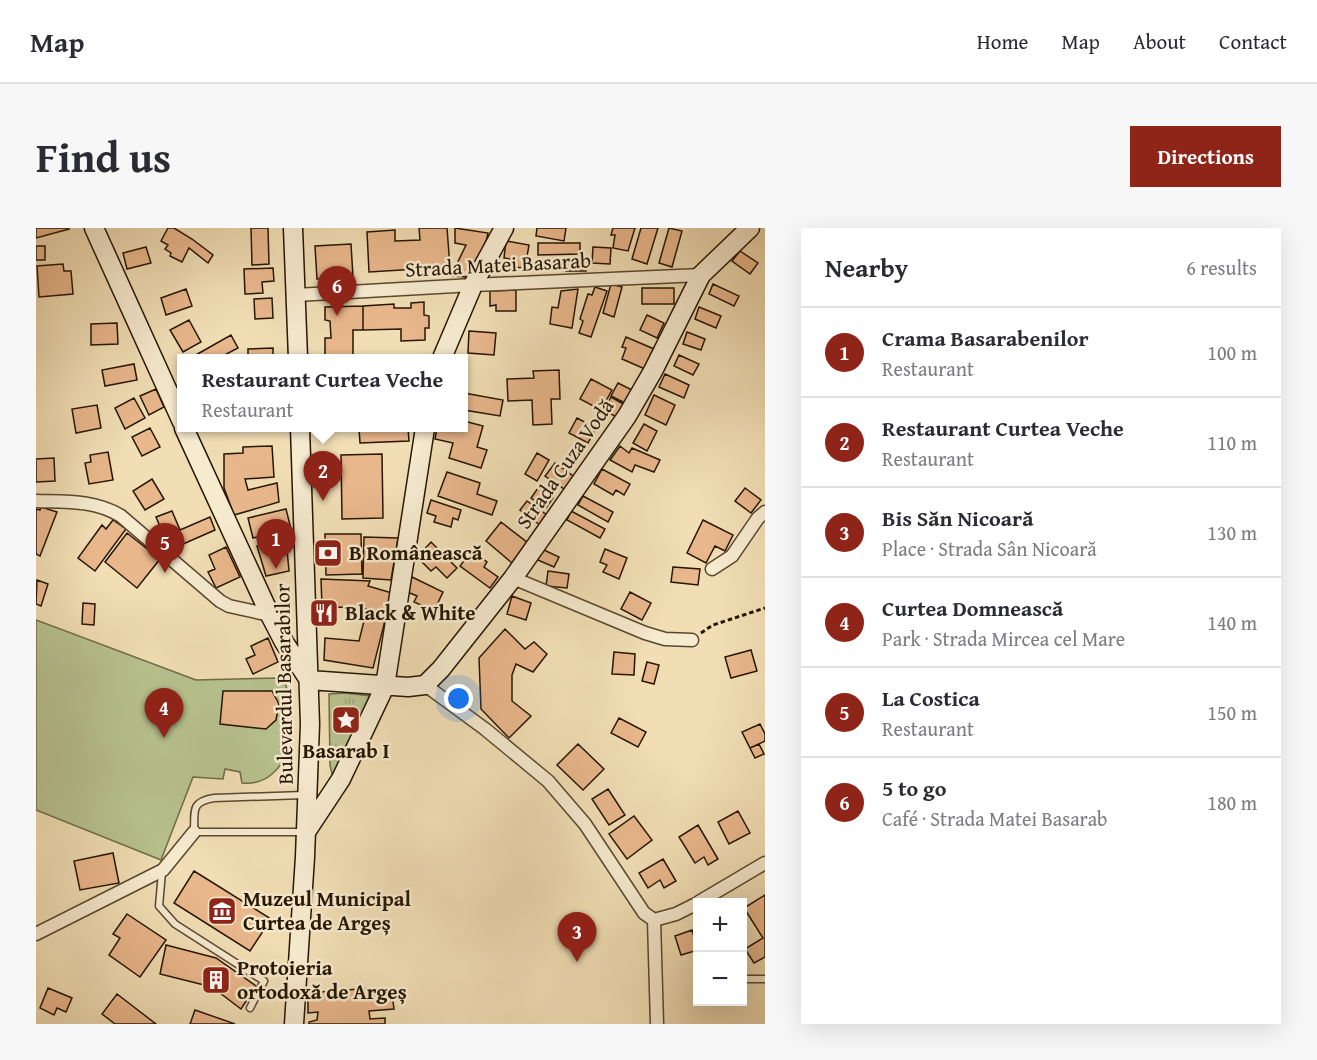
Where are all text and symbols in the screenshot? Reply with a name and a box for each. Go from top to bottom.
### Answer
text: Map [30,21,84,62]
text: Home [977,26,1028,57]
text: Map [1061,26,1100,57]
text: About [1133,26,1186,57]
text: Contact [1219,26,1287,57]
text: Find us [36,126,171,187]
button: Directions [1130,126,1281,187]
street label: Strada Matei Basarab [404,244,592,285]
text: Nearby [825,248,908,287]
text: 6 results [1186,253,1257,282]
pin: 6 [318,266,356,316]
text: Crama Basarabenilor [882,322,1089,354]
text: 1 [839,338,850,367]
text: 100 m [1207,338,1257,367]
popup [177,354,468,432]
text: Restaurant [882,354,974,383]
text: Restaurant Curtea Veche [202,363,443,395]
street label: Strada Cuza Vodă [508,392,621,535]
text: Restaurant [202,395,294,424]
text: Restaurant Curtea Veche [882,412,1124,444]
text: 2 [839,428,850,457]
text: 110 m [1207,428,1257,457]
text: Restaurant [882,444,974,473]
pin: 2 [304,452,342,501]
text: Bis Săn Nicoară [882,502,1033,534]
text: 3 [839,518,850,547]
text: 130 m [1207,518,1257,547]
pin: 1 [256,520,296,569]
pin: 5 [146,524,184,573]
text: Place · Strada Sân Nicoară [882,534,1097,563]
bank icon: B Românească [312,537,344,569]
place label: B Românească [349,537,483,568]
street label: Bulevardul Basarabilor [266,583,301,785]
text: Curtea Domnească [882,592,1063,624]
restaurant icon: Black & White [308,597,340,629]
place label: Black & White [345,597,476,628]
text: 4 [839,608,850,637]
text: 140 m [1207,608,1257,637]
text: Park · Strada Mircea cel Mare [882,624,1125,653]
text: La Costica [882,682,980,714]
your location [444,684,473,713]
pin: 4 [144,688,184,738]
text: 5 [839,698,850,727]
text: 150 m [1207,698,1257,727]
place icon: Basarab I [330,704,362,736]
text: Restaurant [882,714,974,743]
place label: Basarab I [303,735,389,766]
text: 5 to go [882,772,946,804]
text: 6 [839,788,850,817]
text: 180 m [1207,788,1257,817]
text: Café · Strada Matei Basarab [882,804,1107,833]
place label: Muzeul Municipal Curtea de Argeș [243,883,412,938]
museum icon: Muzeul Municipal Curtea de Argeș [206,895,238,927]
map controls [693,898,747,1006]
button: + [693,898,747,952]
pin: 3 [558,912,596,962]
place label: Protoieria ortodoxă de Argeș [237,952,407,1007]
button: − [693,952,747,1006]
building icon: Protoieria ortodoxă de Argeș [200,964,232,996]

